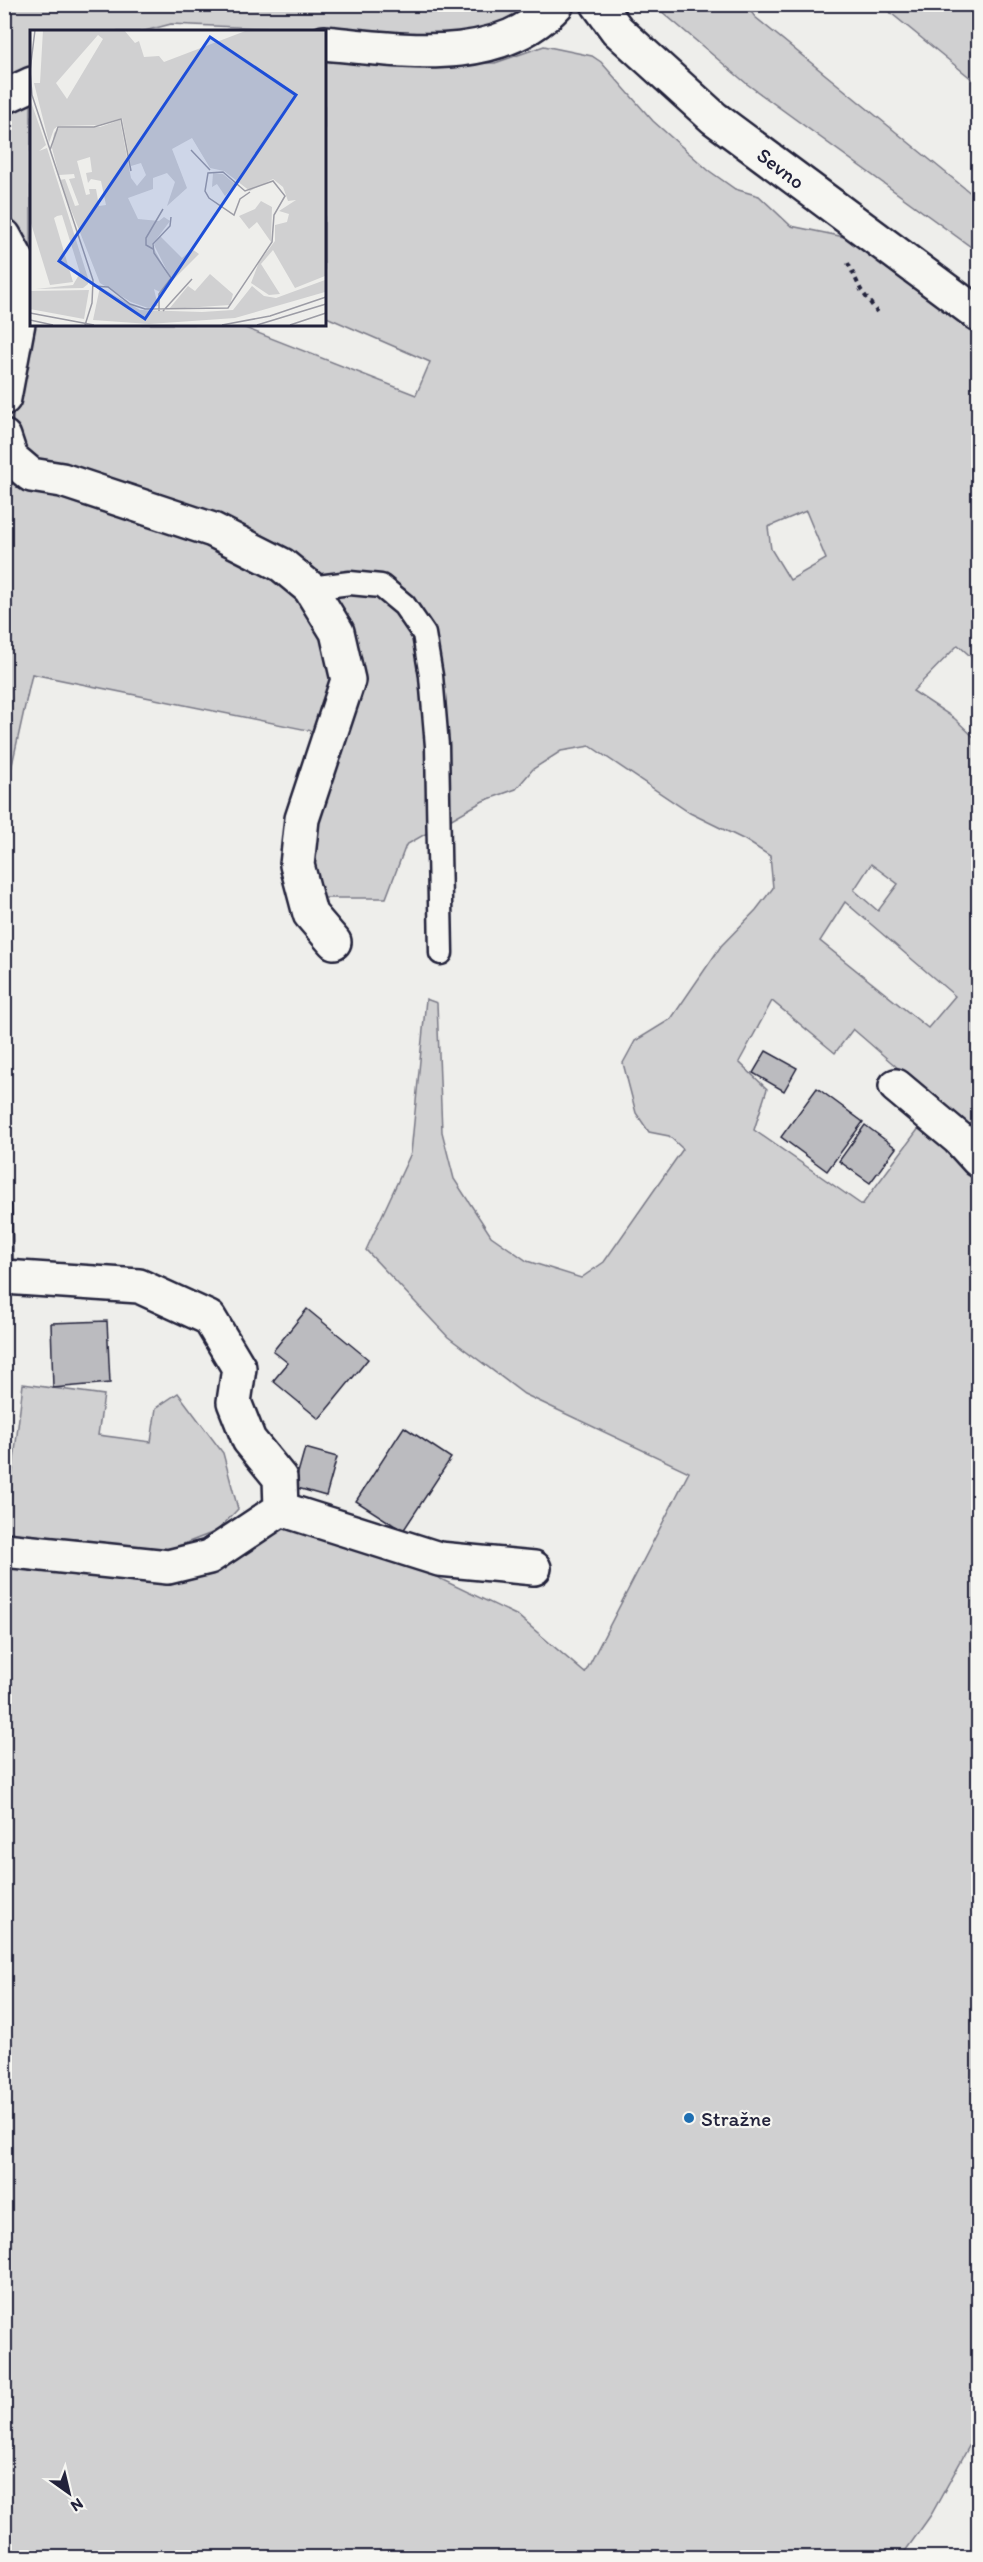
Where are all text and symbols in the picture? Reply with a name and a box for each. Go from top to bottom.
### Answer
inset map [30,30,326,326]
street label: Sevno [752,142,810,194]
place label: Stražne [701,2106,771,2131]
marker: Stražne [682,2111,696,2125]
north arrow [39,2463,99,2523]
text: N [67,2494,87,2516]

